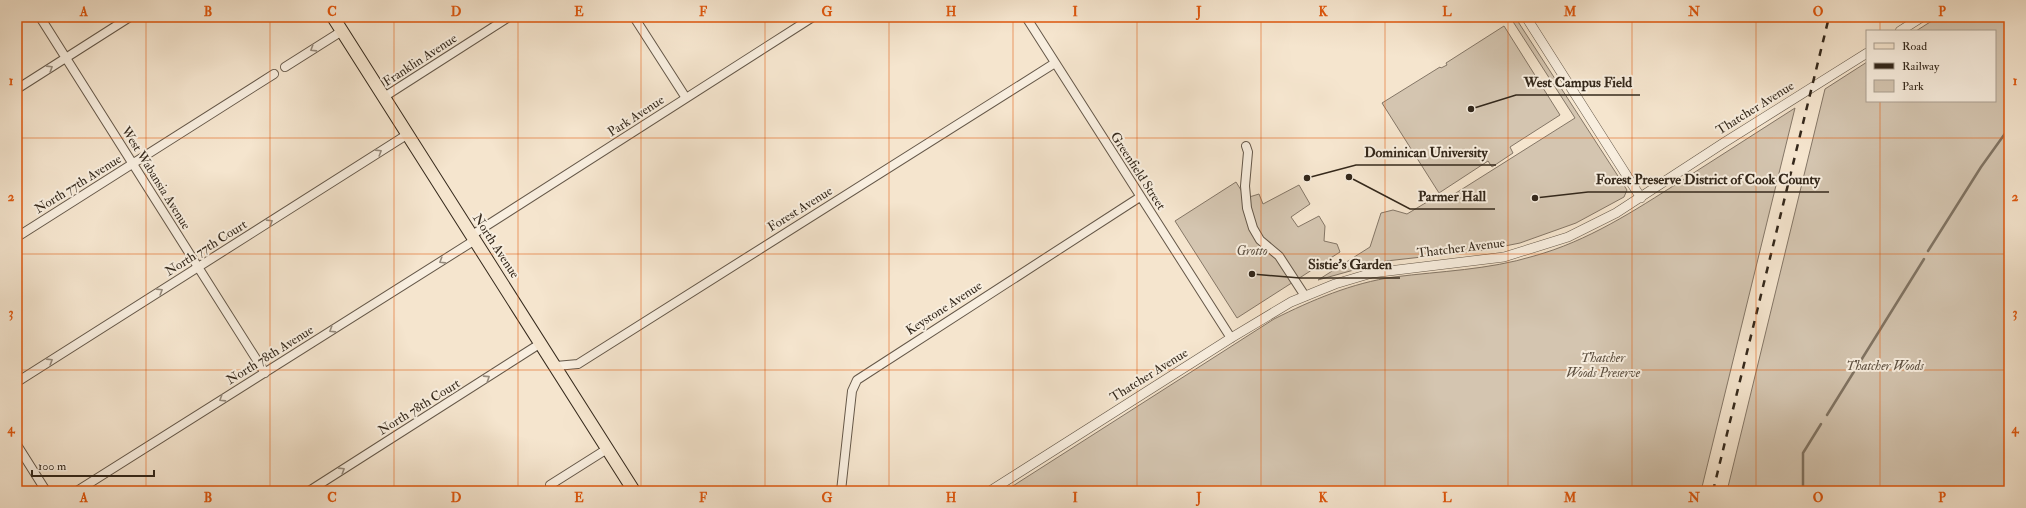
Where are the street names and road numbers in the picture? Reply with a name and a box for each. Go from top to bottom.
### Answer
street label: Franklin Avenue [380,30,460,90]
street label: Thatcher Avenue [1713,77,1797,138]
street label: Park Avenue [605,92,668,140]
street label: West Wabansia Avenue [117,123,194,233]
street label: Greenfield Street [1107,129,1169,213]
street label: North 77th Avenue [32,151,125,217]
street label: Forest Avenue [765,182,836,235]
street label: North Avenue [469,211,523,282]
street label: North 77th Court [162,216,250,280]
street label: Thatcher Avenue [1416,235,1507,261]
street label: Keystone Avenue [903,277,986,339]
street label: North 78th Avenue [223,322,317,388]
street label: Thatcher Avenue [1107,344,1191,405]
street label: North 78th Court [375,375,463,439]

